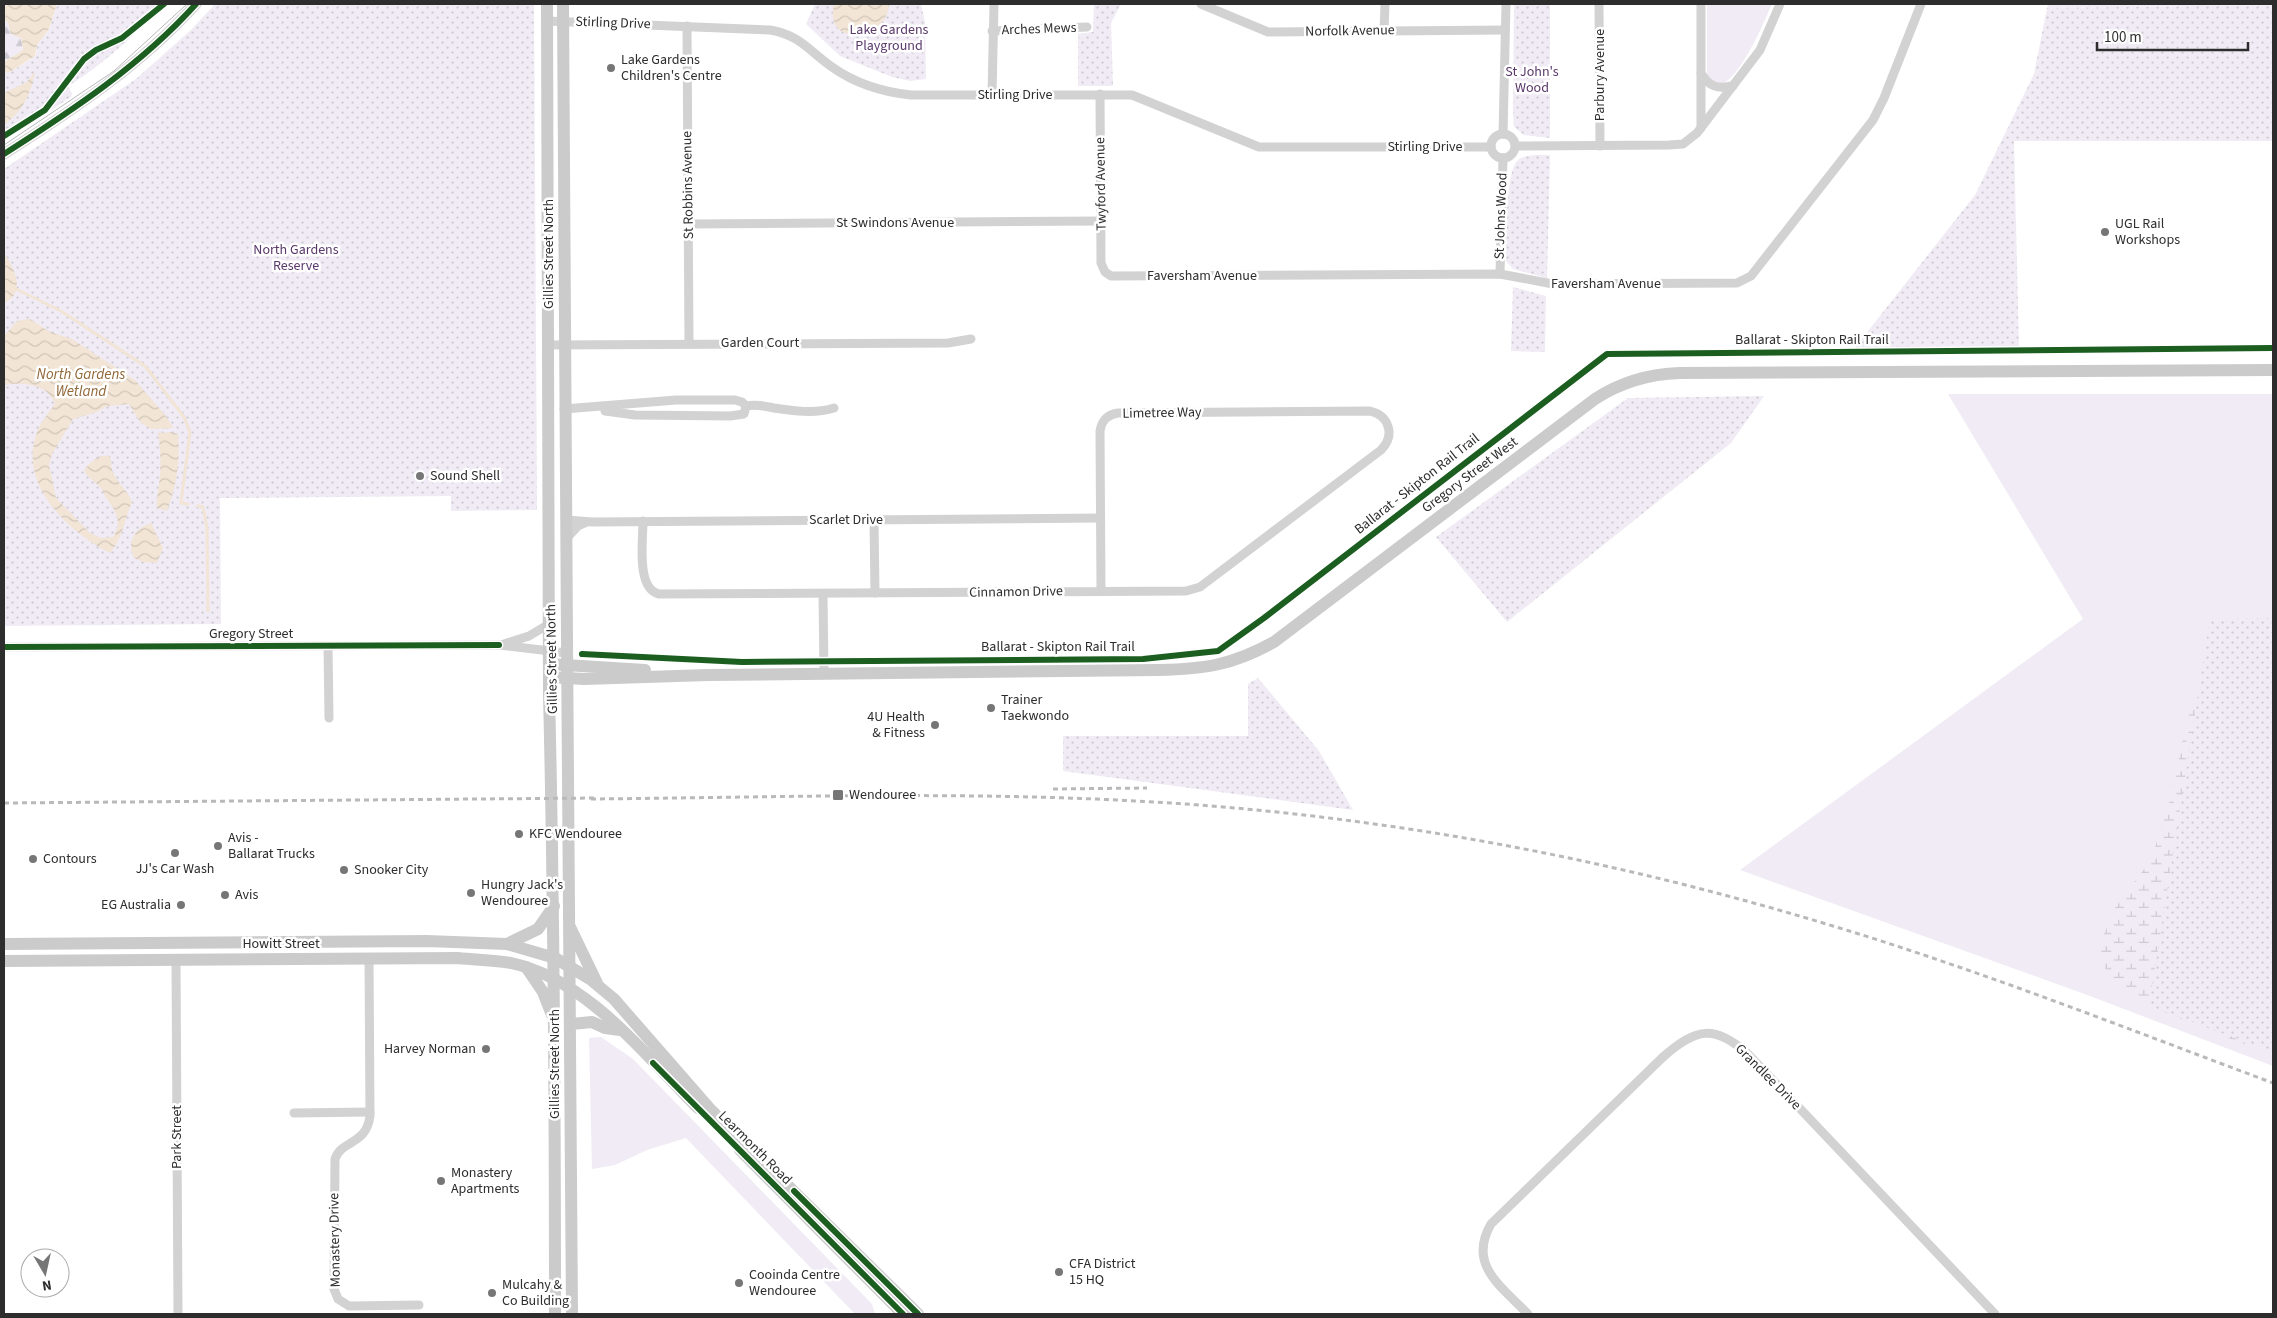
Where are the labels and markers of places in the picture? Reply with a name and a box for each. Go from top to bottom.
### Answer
place label: Lake Gardens Children's Centre [621,50,722,86]
marker: Lake Gardens Children's Centre [605,62,617,74]
place label: UGL Rail Workshops [2115,214,2180,250]
marker: UGL Rail Workshops [2099,226,2111,238]
place label: Sound Shell [430,466,501,486]
marker: Sound Shell [414,470,426,482]
place label: Trainer Taekwondo [1001,690,1069,726]
marker: Trainer Taekwondo [985,702,997,714]
place label: 4U Health & Fitness [867,707,925,743]
marker: 4U Health & Fitness [929,719,941,731]
place label: Wendouree [849,785,916,805]
marker: Wendouree [831,788,845,802]
place label: KFC Wendouree [529,824,622,844]
place label: Avis - Ballarat Trucks [228,828,315,864]
marker: KFC Wendouree [513,828,525,840]
marker: Avis - Ballarat Trucks [212,840,224,852]
marker: JJ's Car Wash [169,847,181,859]
place label: Contours [43,849,97,869]
marker: Contours [27,853,39,865]
place label: JJ's Car Wash [136,859,214,879]
place label: Snooker City [354,860,429,880]
marker: Snooker City [338,864,350,876]
place label: Hungry Jack's Wendouree [481,875,563,911]
place label: Avis [235,885,258,905]
marker: Hungry Jack's Wendouree [465,887,477,899]
marker: Avis [219,889,231,901]
place label: EG Australia [101,895,171,915]
marker: EG Australia [175,899,187,911]
place label: Harvey Norman [384,1039,476,1059]
marker: Harvey Norman [480,1043,492,1055]
place label: Monastery Apartments [451,1163,520,1199]
marker: Monastery Apartments [435,1175,447,1187]
place label: CFA District 15 HQ [1069,1254,1136,1290]
place label: Cooinda Centre Wendouree [749,1265,840,1301]
marker: CFA District 15 HQ [1053,1266,1065,1278]
place label: Mulcahy & Co Building [502,1275,569,1311]
marker: Cooinda Centre Wendouree [733,1277,745,1289]
marker: Mulcahy & Co Building [486,1287,498,1299]

